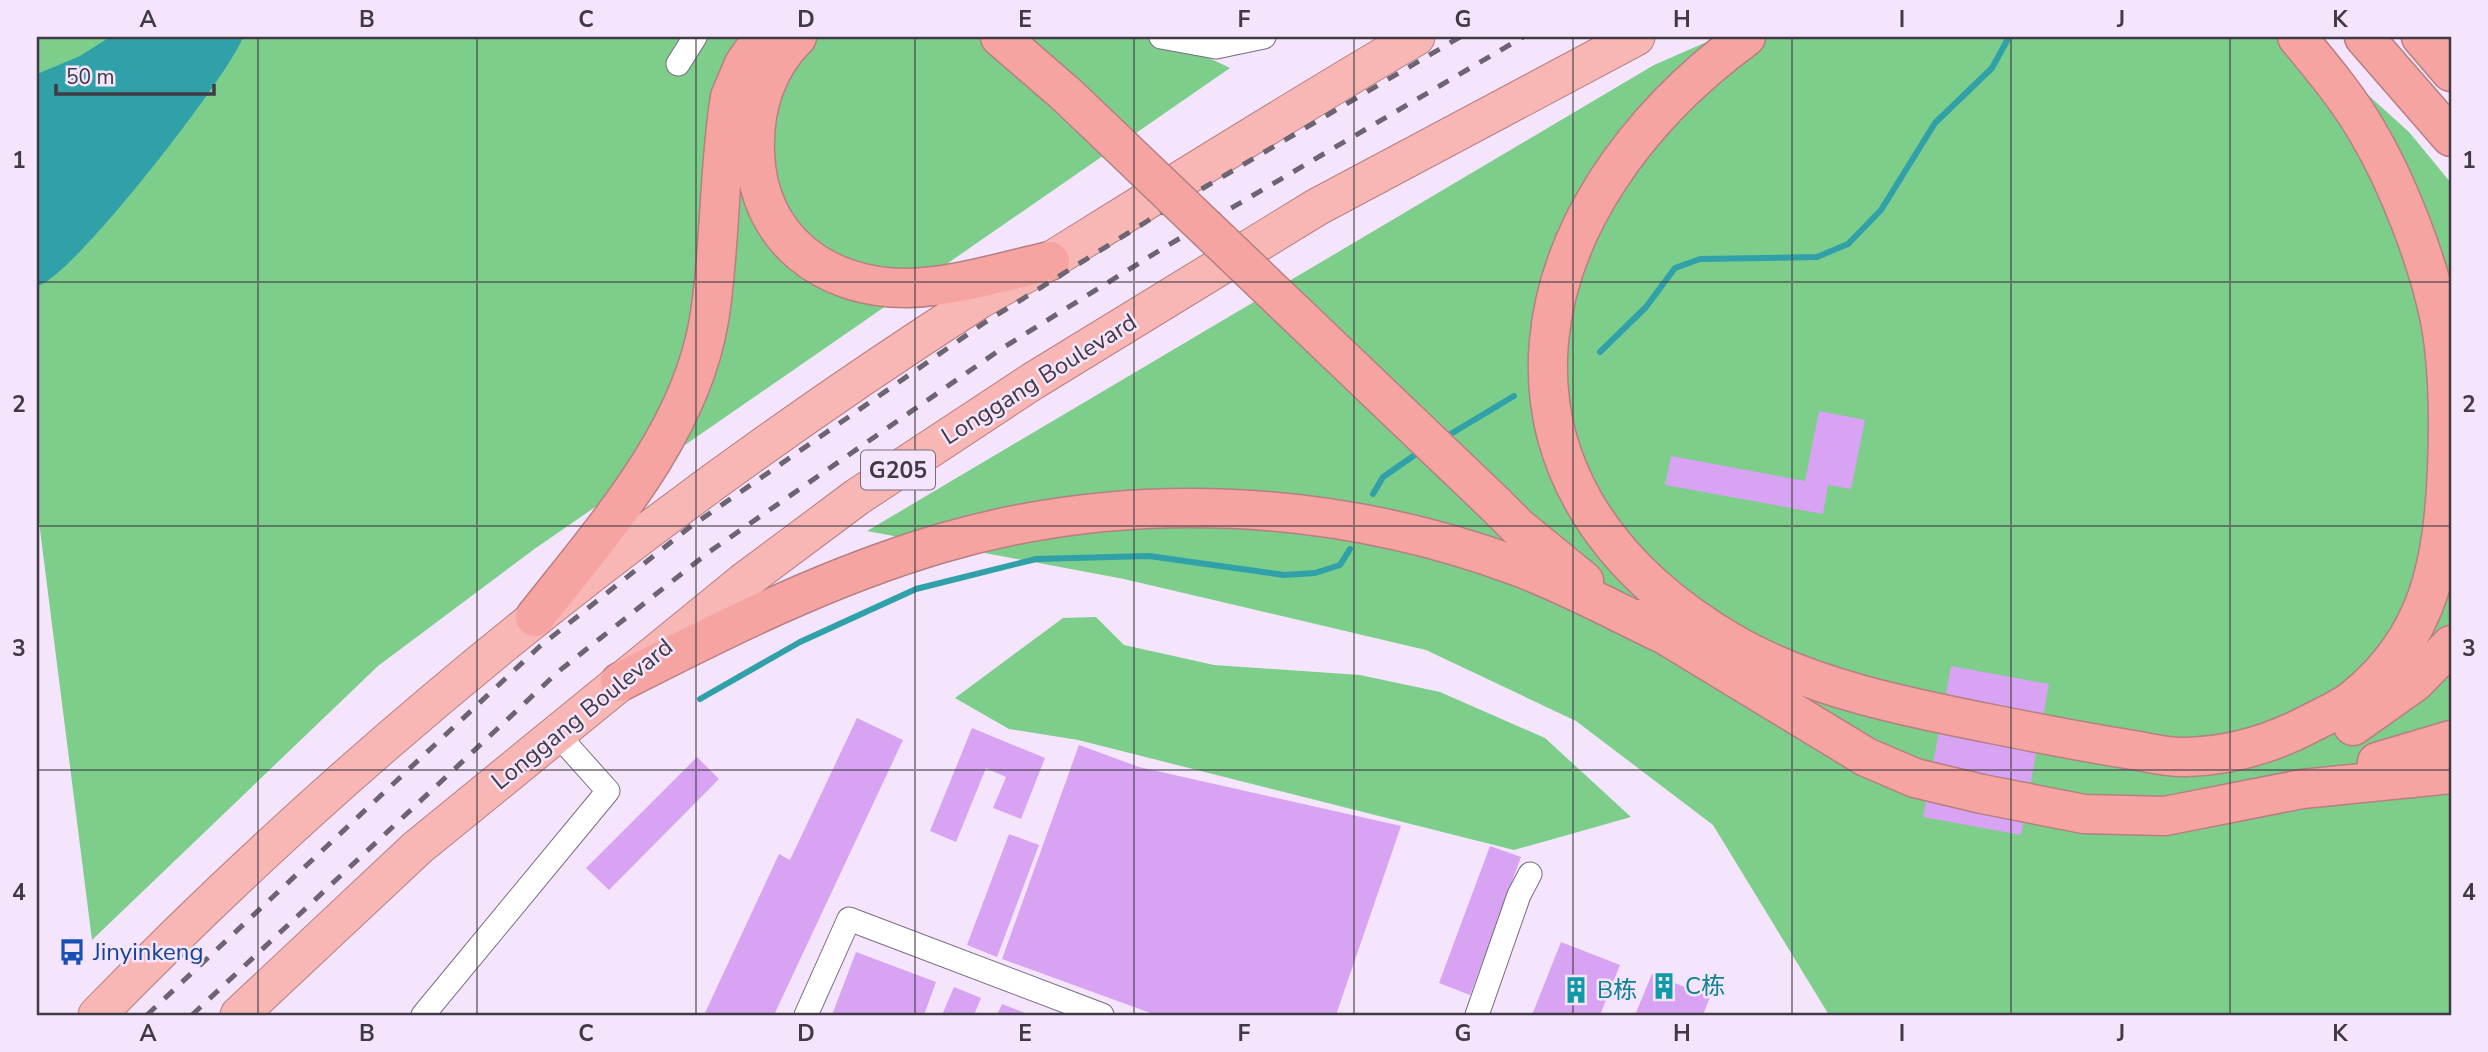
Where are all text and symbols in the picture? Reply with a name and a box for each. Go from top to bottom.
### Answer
text: A [139,4,157,35]
text: B [359,4,375,35]
text: C [578,4,594,35]
text: D [797,4,815,35]
text: E [1018,4,1032,35]
text: F [1238,4,1251,35]
text: G [1455,4,1471,35]
text: H [1673,4,1691,35]
text: I [1899,4,1905,35]
text: J [2116,4,2125,35]
text: K [2332,4,2348,35]
scale bar [56,52,214,96]
text: 50 m [66,63,115,91]
text: 1 [12,145,26,176]
text: 1 [2462,145,2476,176]
street label: Longgang Boulevard [935,306,1143,452]
text: 2 [12,389,26,420]
text: 2 [2462,389,2476,420]
road number: G205 [861,450,935,490]
street label: Longgang Boulevard [485,631,679,797]
text: 3 [12,633,26,664]
text: 3 [2462,633,2476,664]
text: 4 [12,877,26,908]
text: 4 [2462,877,2476,908]
place label: Jinyinkeng [92,936,204,968]
bus stop icon: Jinyinkeng [57,937,87,967]
place label: C栋 [1685,970,1725,1002]
building icon: C栋 [1649,971,1679,1001]
place label: B栋 [1597,974,1637,1006]
building icon: B栋 [1561,975,1591,1005]
text: A [139,1018,157,1049]
text: B [359,1018,375,1049]
text: C [578,1018,594,1049]
text: D [797,1018,815,1049]
text: E [1018,1018,1032,1049]
text: F [1238,1018,1251,1049]
text: G [1455,1018,1471,1049]
text: H [1673,1018,1691,1049]
text: I [1899,1018,1905,1049]
text: J [2116,1018,2125,1049]
text: K [2332,1018,2348,1049]

